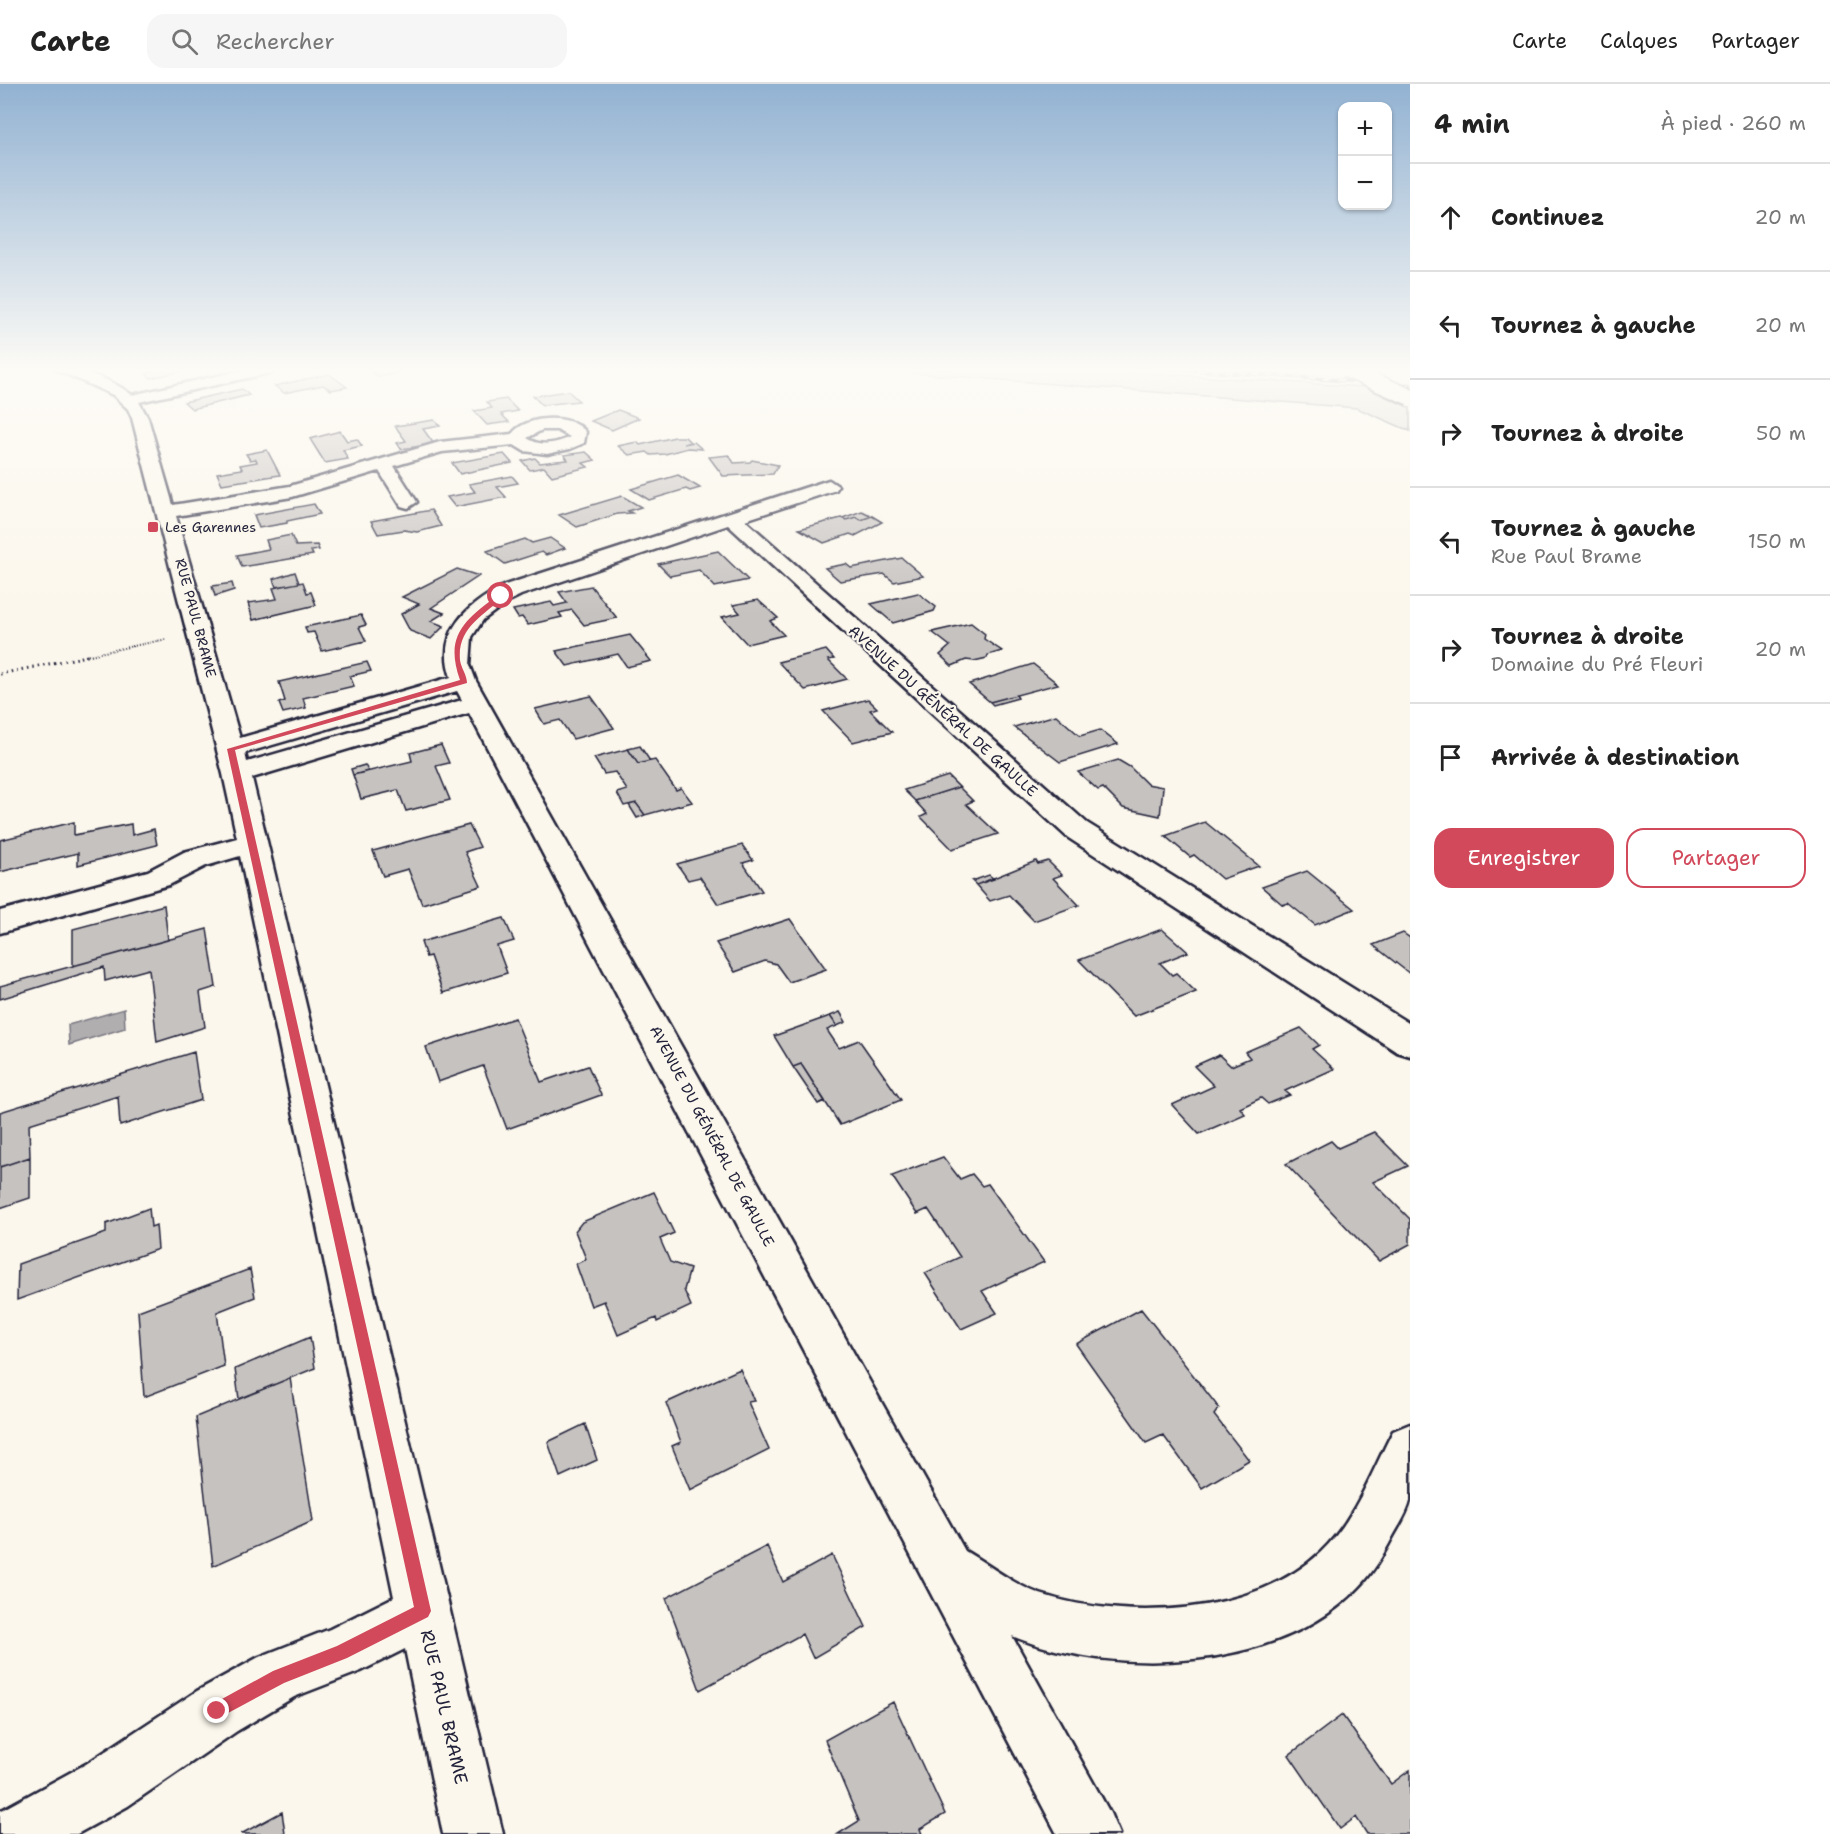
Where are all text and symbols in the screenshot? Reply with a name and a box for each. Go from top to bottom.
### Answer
search box [147,14,567,68]
text: Carte [30,22,111,60]
icon: search [168,25,201,58]
text: Rechercher [216,27,335,56]
text: Carte [1512,27,1567,55]
text: Calques [1600,27,1678,55]
text: Partager [1711,27,1800,55]
map controls [1338,102,1392,210]
button: + [1338,102,1392,156]
text: 4 min [1434,106,1510,141]
text: À pied · 260 m [1661,110,1806,136]
button: − [1338,156,1392,210]
icon: ahead [1434,201,1467,234]
text: Continuez [1491,203,1604,232]
text: 20 m [1755,204,1806,230]
icon: left [1434,309,1467,342]
text: Tournez à gauche [1491,311,1696,340]
text: 20 m [1755,312,1806,338]
icon: right [1434,417,1467,450]
text: Tournez à droite [1491,419,1684,448]
text: 50 m [1756,420,1806,446]
text: Tournez à gauche [1491,514,1696,543]
place label: Les Garennes [165,518,256,536]
marker: Les Garennes [146,520,160,534]
icon: left [1434,525,1467,558]
text: 150 m [1748,528,1806,554]
text: Rue Paul Brame [1491,543,1642,569]
street label: RUE PAUL BRAME [171,556,221,680]
route start [487,582,513,608]
street label: AVENUE DU GÉNÉRAL DE GAULLE [844,620,1042,801]
text: Tournez à droite [1491,622,1684,651]
icon: right [1434,633,1467,666]
text: 20 m [1755,636,1806,662]
text: Domaine du Pré Fleuri [1491,651,1703,677]
icon: arrive [1434,741,1467,774]
text: Arrivée à destination [1491,743,1739,772]
button: Enregistrer [1434,828,1614,888]
button: Partager [1626,828,1806,888]
street label: AVENUE DU GÉNÉRAL DE GAULLE [645,1021,780,1250]
street label: RUE PAUL BRAME [415,1627,473,1787]
route end [203,1697,229,1723]

